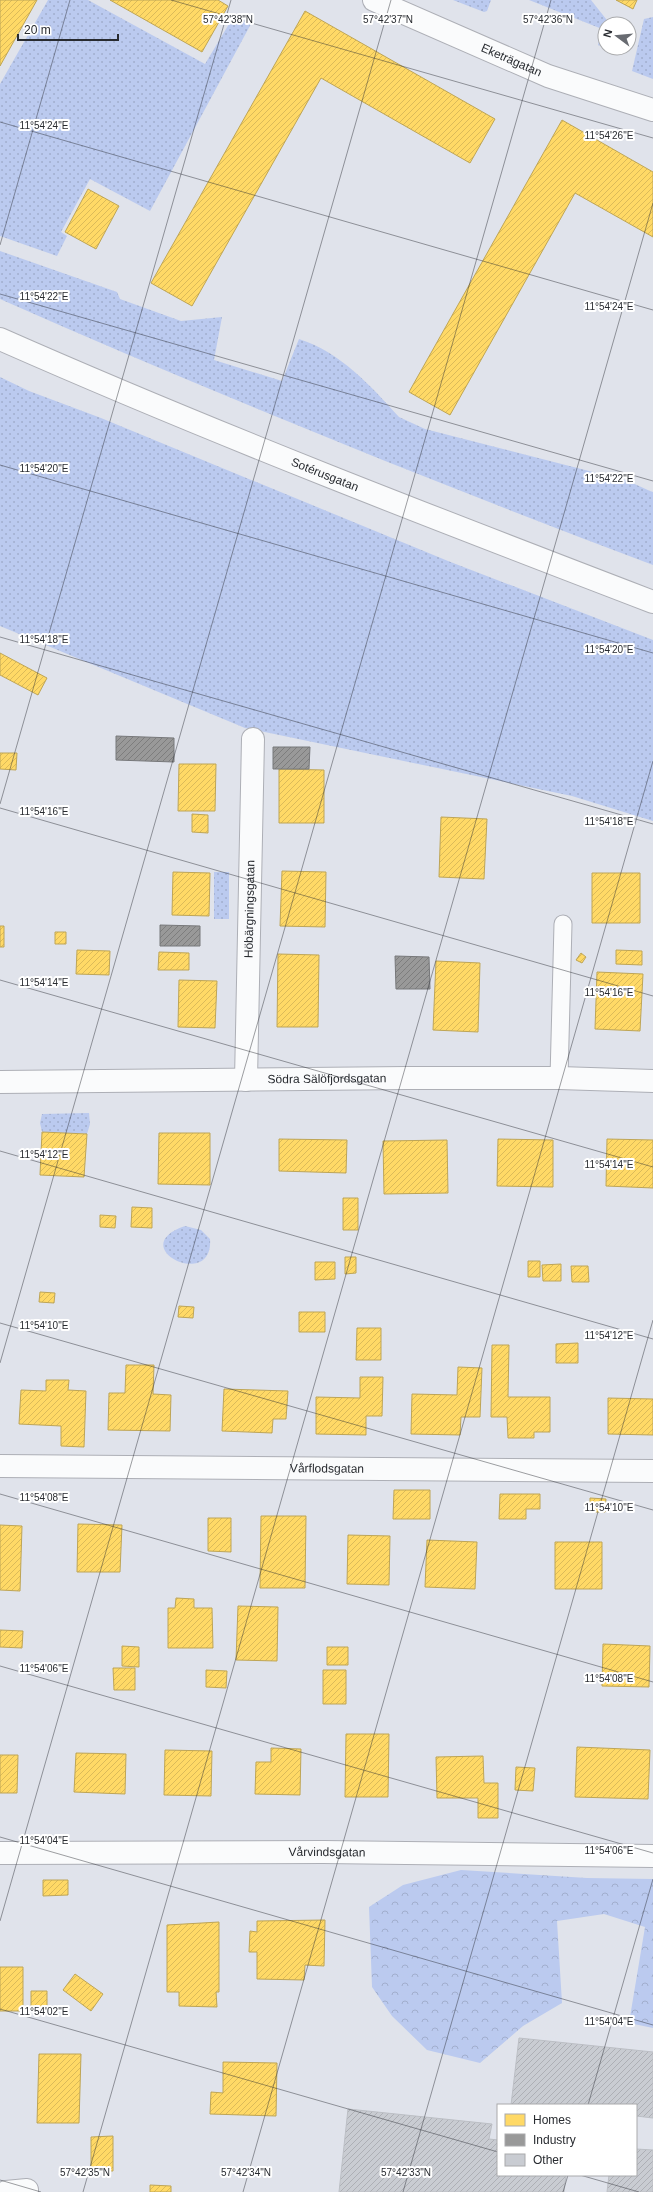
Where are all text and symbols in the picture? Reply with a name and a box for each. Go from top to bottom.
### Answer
text: 57°42'38"N [203,14,253,25]
text: 57°42'37"N [363,14,413,25]
text: 57°42'36"N [523,14,573,25]
scale bar [18,16,118,42]
north arrow [597,16,637,56]
text: 20 m [24,23,51,37]
text: N [601,28,614,39]
street label: Eketrägatan [479,41,544,79]
text: 11°54'24"E [20,120,69,131]
text: 11°54'26"E [585,130,634,141]
text: 11°54'22"E [20,291,69,302]
text: 11°54'24"E [585,301,634,312]
street label: Sotérusgatan [289,455,361,494]
text: 11°54'20"E [20,463,69,474]
text: 11°54'22"E [585,473,634,484]
text: 11°54'18"E [20,634,69,645]
text: 11°54'20"E [585,644,634,655]
text: 11°54'16"E [20,806,69,817]
text: 11°54'18"E [585,816,634,827]
street label: Höbärgningsgatan [242,860,258,958]
text: 11°54'14"E [20,977,69,988]
text: 11°54'16"E [585,987,634,998]
street label: Södra Sälöfjordsgatan [267,1071,387,1086]
text: 11°54'12"E [20,1149,69,1160]
text: 11°54'14"E [585,1159,634,1170]
text: 11°54'10"E [20,1320,69,1331]
text: 11°54'12"E [585,1330,634,1341]
street label: Vårflodsgatan [290,1461,364,1476]
text: 11°54'08"E [20,1492,69,1503]
text: 11°54'10"E [585,1502,634,1513]
text: 11°54'06"E [20,1663,69,1674]
text: 11°54'08"E [585,1673,634,1684]
text: 11°54'04"E [20,1835,69,1846]
street label: Vårvindsgatan [289,1845,366,1860]
text: 11°54'06"E [585,1845,634,1856]
text: 11°54'02"E [20,2006,69,2017]
text: 11°54'04"E [585,2016,634,2027]
legend [497,2104,637,2176]
text: Homes [533,2113,571,2127]
text: Industry [533,2133,576,2147]
text: Other [533,2153,563,2167]
text: 57°42'35"N [60,2167,110,2178]
text: 57°42'34"N [221,2167,271,2178]
text: 57°42'33"N [381,2167,431,2178]

